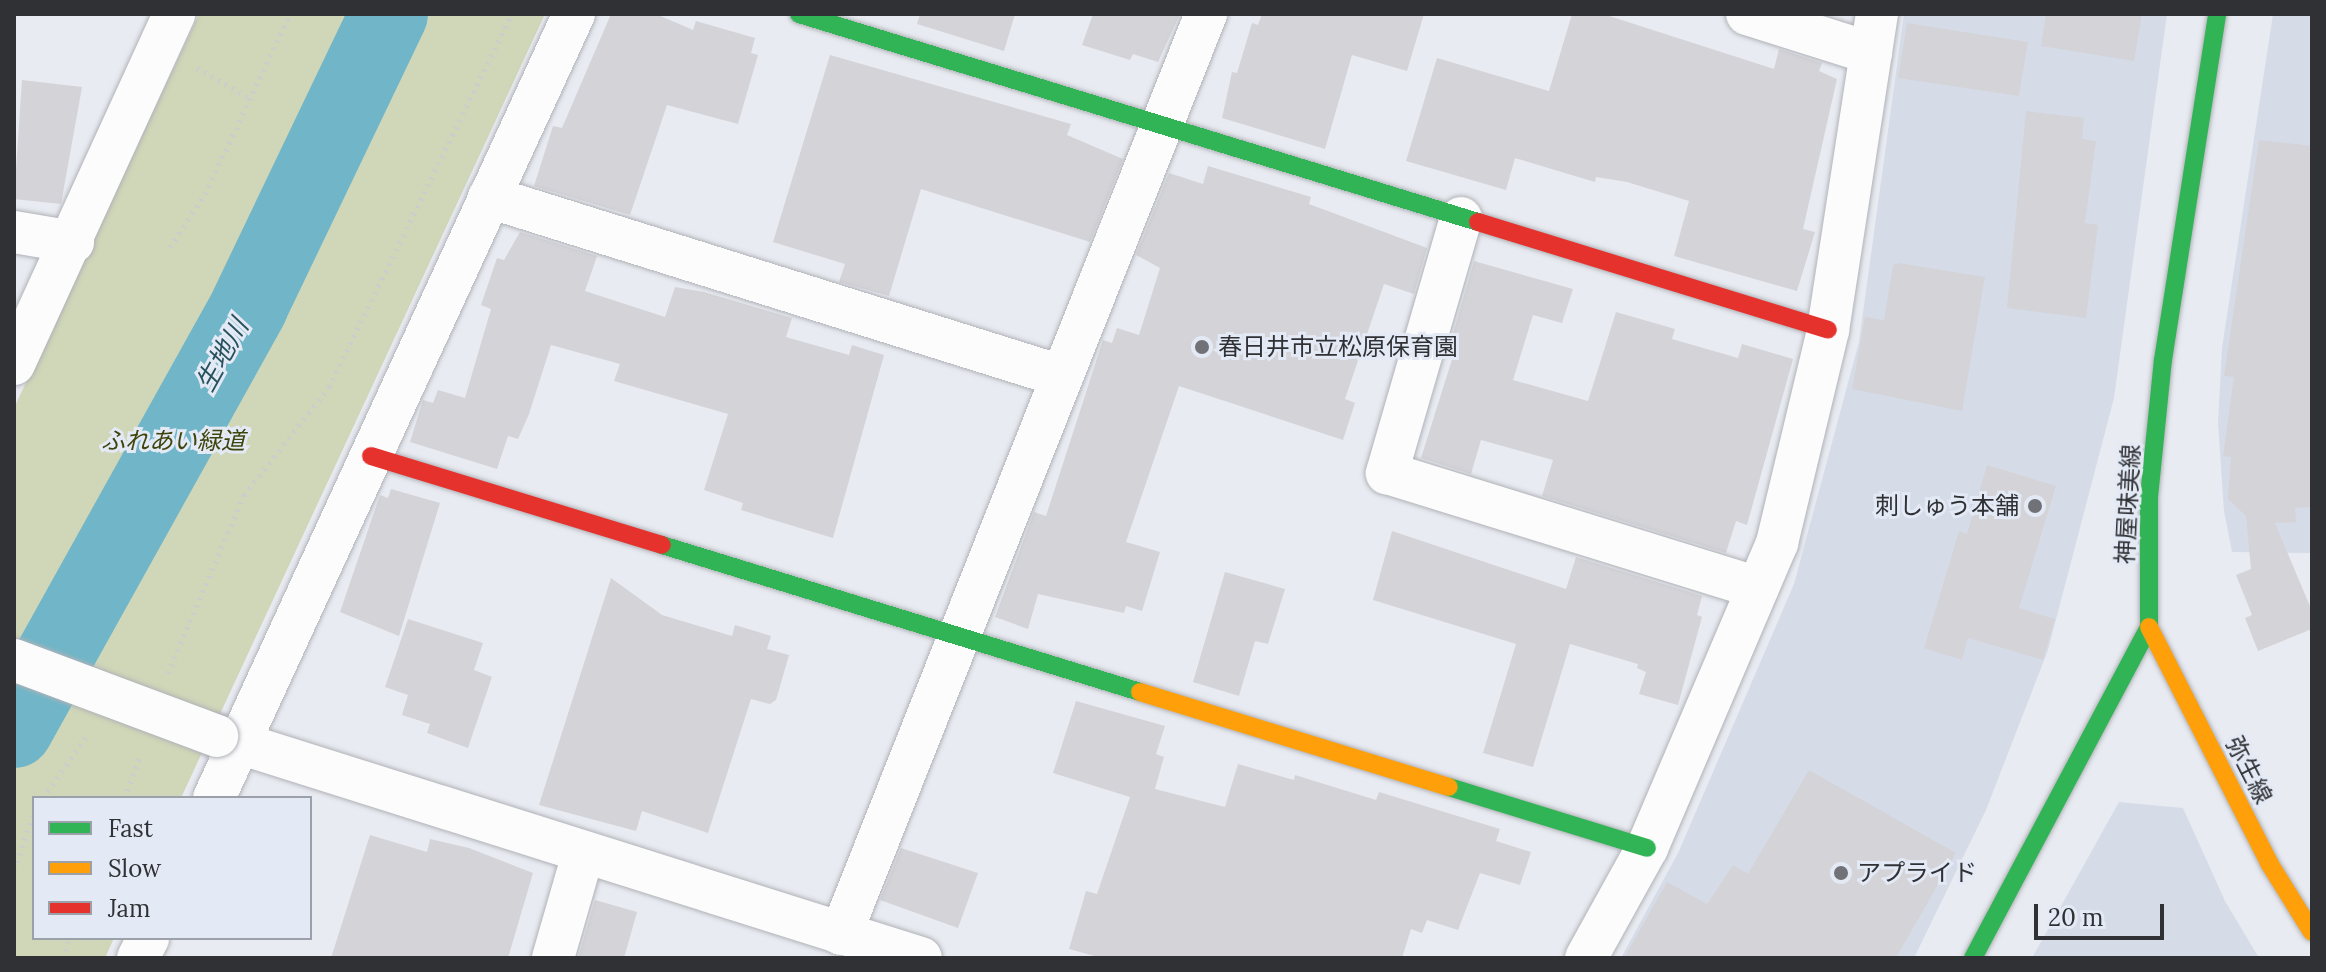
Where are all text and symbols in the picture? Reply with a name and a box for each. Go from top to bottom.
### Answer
water label: 生地川 [189,313,255,397]
place label: 春日井市立松原保育園 [1218,333,1458,361]
marker: 春日井市立松原保育園 [1193,338,1211,356]
park label: ふれあい緑道 [101,427,245,455]
street label: 神屋味美線 [2110,443,2146,565]
place label: 刺しゅう本舗 [1875,492,2019,520]
marker: 刺しゅう本舗 [2026,497,2044,515]
street label: 弥生線 [2220,731,2278,809]
legend [32,796,312,940]
text: Fast [108,813,153,844]
text: Slow [108,853,161,884]
place label: アプライド [1857,859,1977,887]
marker: アプライド [1832,864,1850,882]
scale bar [2038,888,2168,938]
text: Jam [108,893,150,924]
text: 20 m [2048,902,2104,933]

